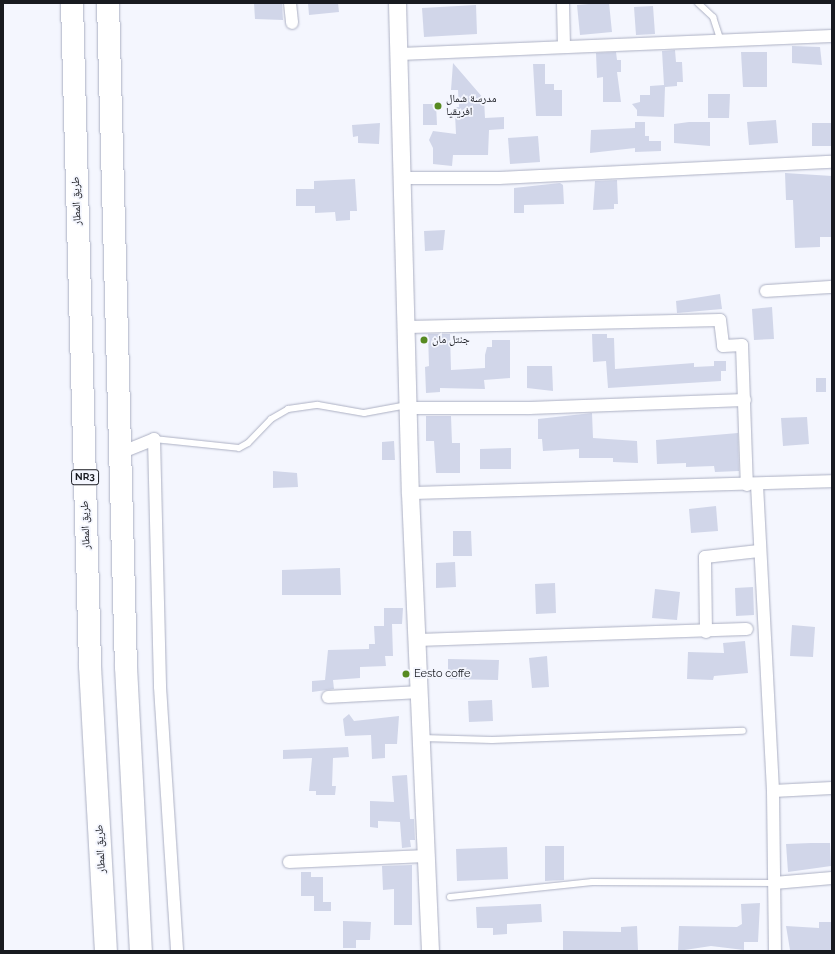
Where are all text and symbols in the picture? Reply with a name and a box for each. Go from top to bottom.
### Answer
place label: مدرسة شمال افريقيا [446,93,497,119]
marker: مدرسة شمال افريقيا [433,101,443,111]
street label: طريق المطار [70,176,84,226]
place label: جنتل مان [432,333,470,347]
marker: جنتل مان [419,335,429,345]
road number: NR3 [71,469,99,485]
street label: طريق المطار [79,500,93,550]
place label: Eesto coffe [414,667,470,681]
marker: Eesto coffe [401,669,411,679]
street label: طريق المطار [93,824,109,874]

